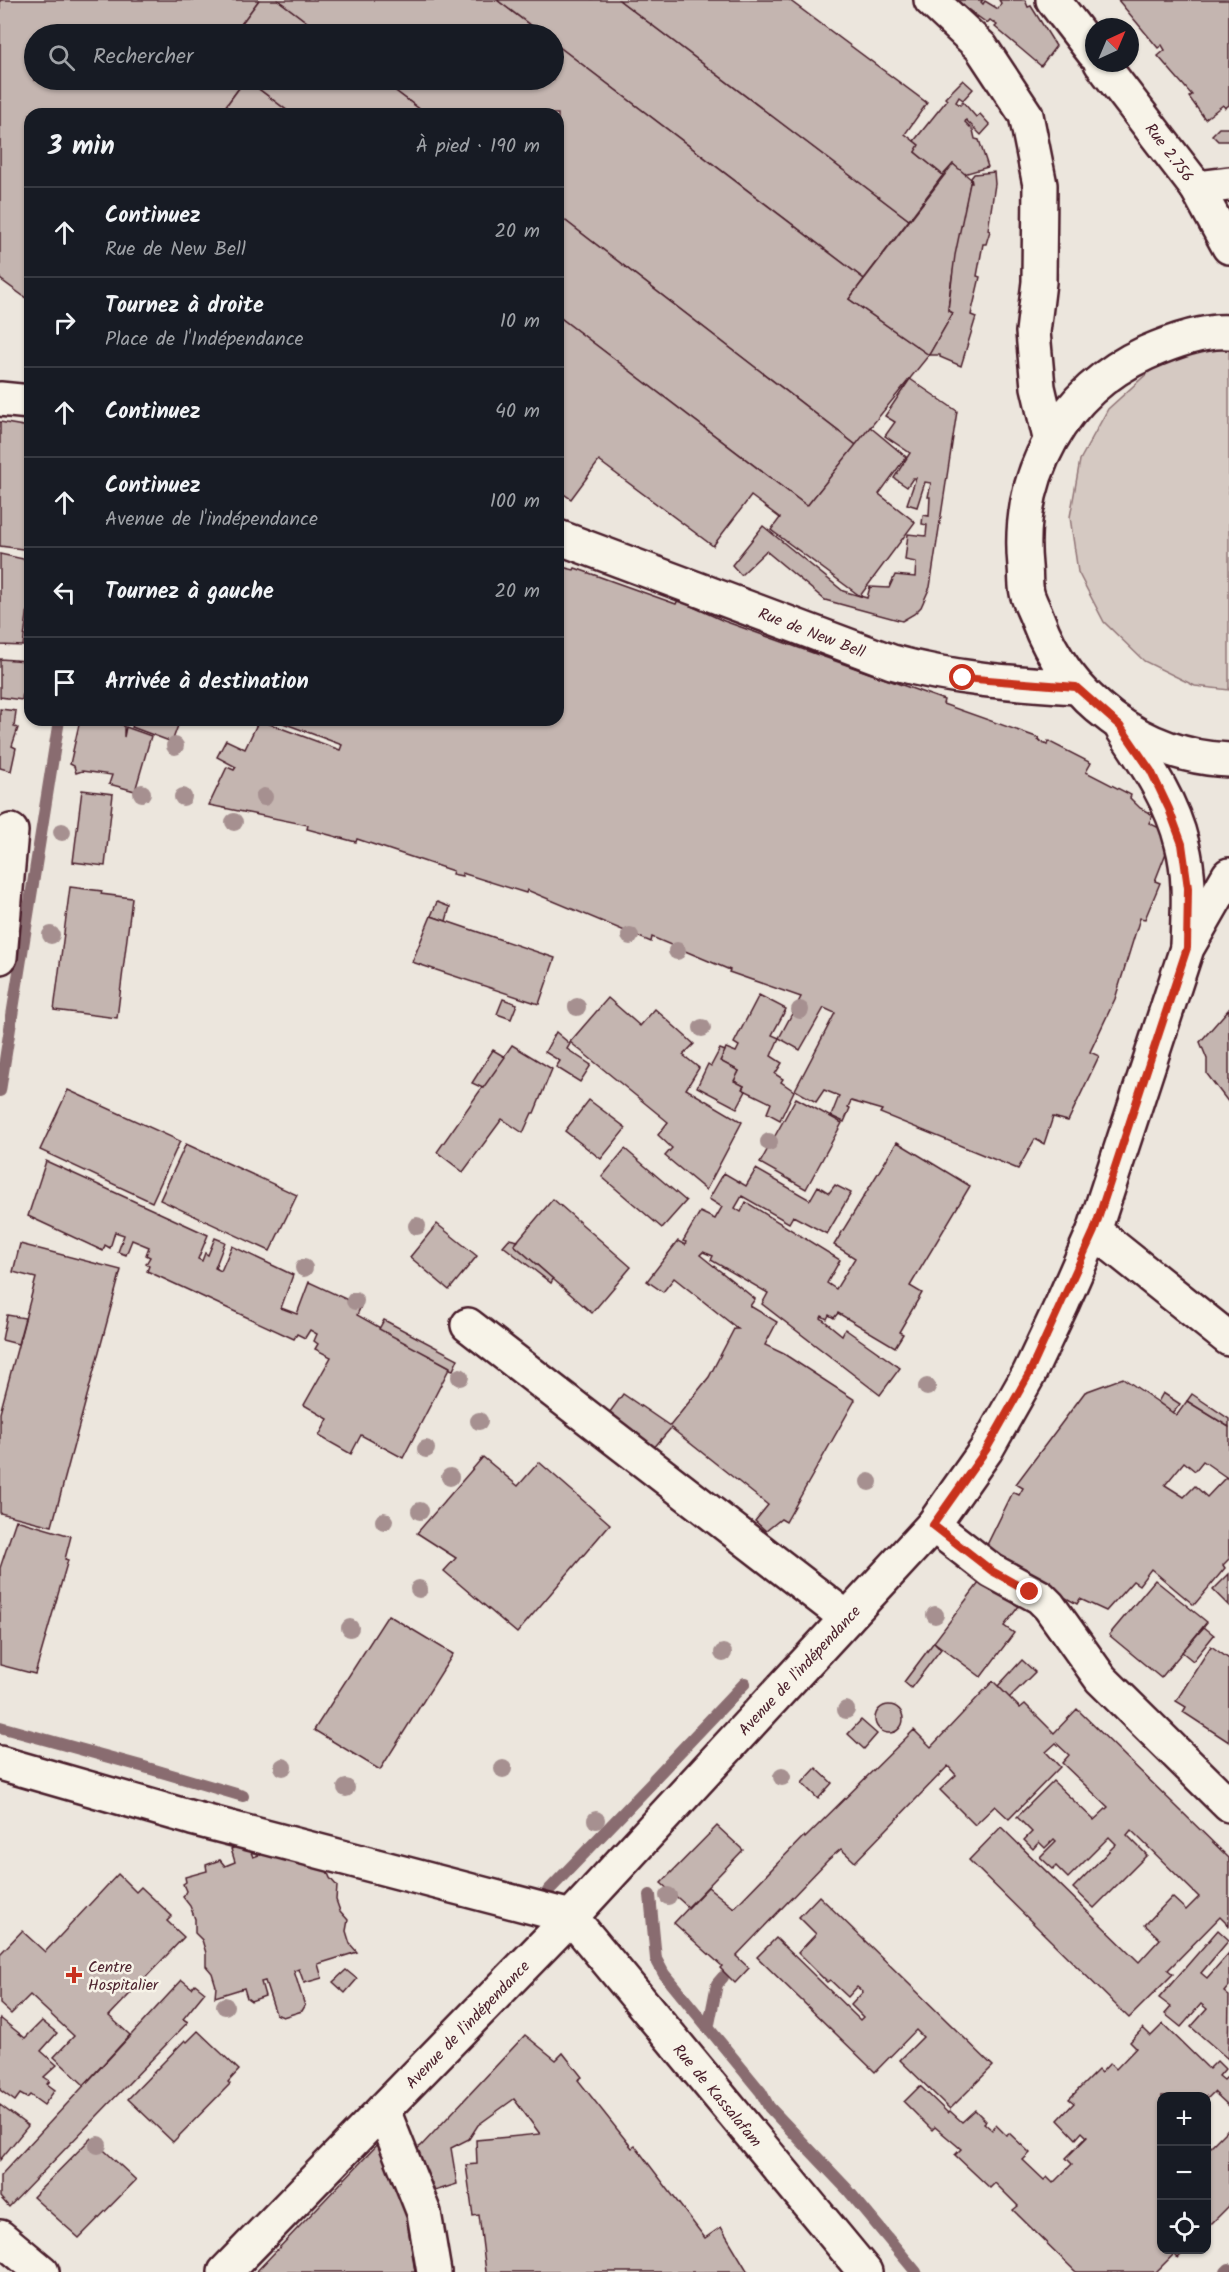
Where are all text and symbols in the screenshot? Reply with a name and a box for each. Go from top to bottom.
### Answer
north arrow [1085,18,1139,72]
search box [24,24,564,90]
text: Rechercher [93,40,193,75]
icon: search [45,41,78,74]
street label: Rue 2.756 [1138,118,1199,188]
text: 3 min [48,126,115,168]
text: À pied · 190 m [416,131,540,163]
text: Continuez [105,199,201,234]
icon: ahead [48,216,81,249]
text: 20 m [494,216,540,248]
text: Rue de New Bell [105,234,246,266]
text: Tournez à droite [105,289,264,324]
icon: right [48,306,81,339]
text: 10 m [500,306,540,338]
text: Place de l'Indépendance [105,324,304,356]
text: Continuez [105,395,201,430]
icon: ahead [48,396,81,429]
text: 40 m [495,396,540,428]
text: Continuez [105,469,201,504]
icon: ahead [48,486,81,519]
text: 100 m [490,486,540,518]
text: Avenue de l'indépendance [105,504,318,536]
text: Tournez à gauche [105,575,274,610]
icon: left [48,576,81,609]
text: 20 m [494,576,540,608]
street label: Rue de New Bell [754,602,869,665]
route start [949,664,975,690]
text: Arrivée à destination [105,665,309,700]
icon: arrive [48,666,81,699]
route end [1016,1578,1042,1604]
street label: Avenue de l'indépendance [733,1600,867,1742]
place label: Centre Hospitalier [88,1955,160,1998]
street label: Avenue de l'indépendance [400,1955,536,2095]
marker: Centre Hospitalier [65,1966,83,1984]
street label: Rue de Kassalafam [666,2039,768,2153]
map controls [1157,2092,1211,2254]
button: + [1157,2092,1211,2146]
button: − [1157,2146,1211,2200]
button: locate [1157,2200,1211,2254]

